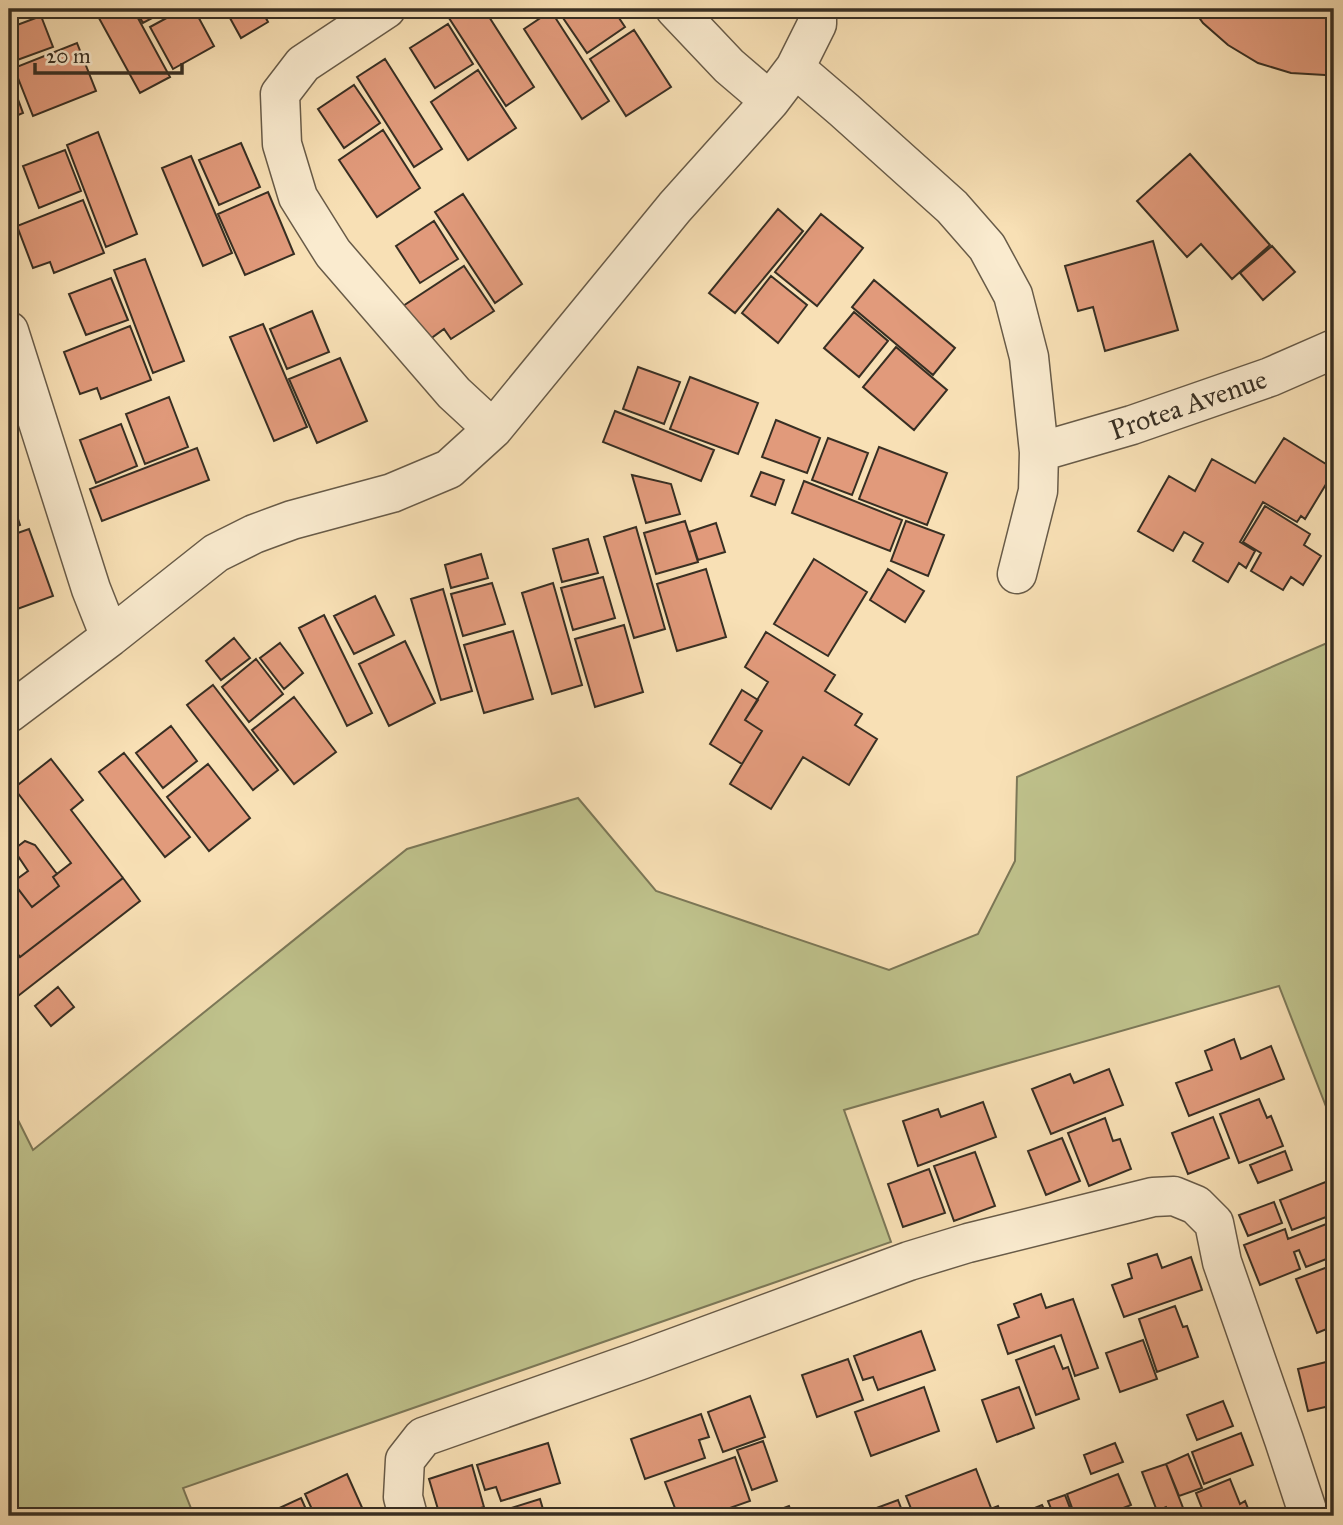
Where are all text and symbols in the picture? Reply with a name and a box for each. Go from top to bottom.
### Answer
scale bar [35,32,182,76]
text: 20 m [46,43,91,69]
street label: Protea Avenue [1105,361,1271,448]

